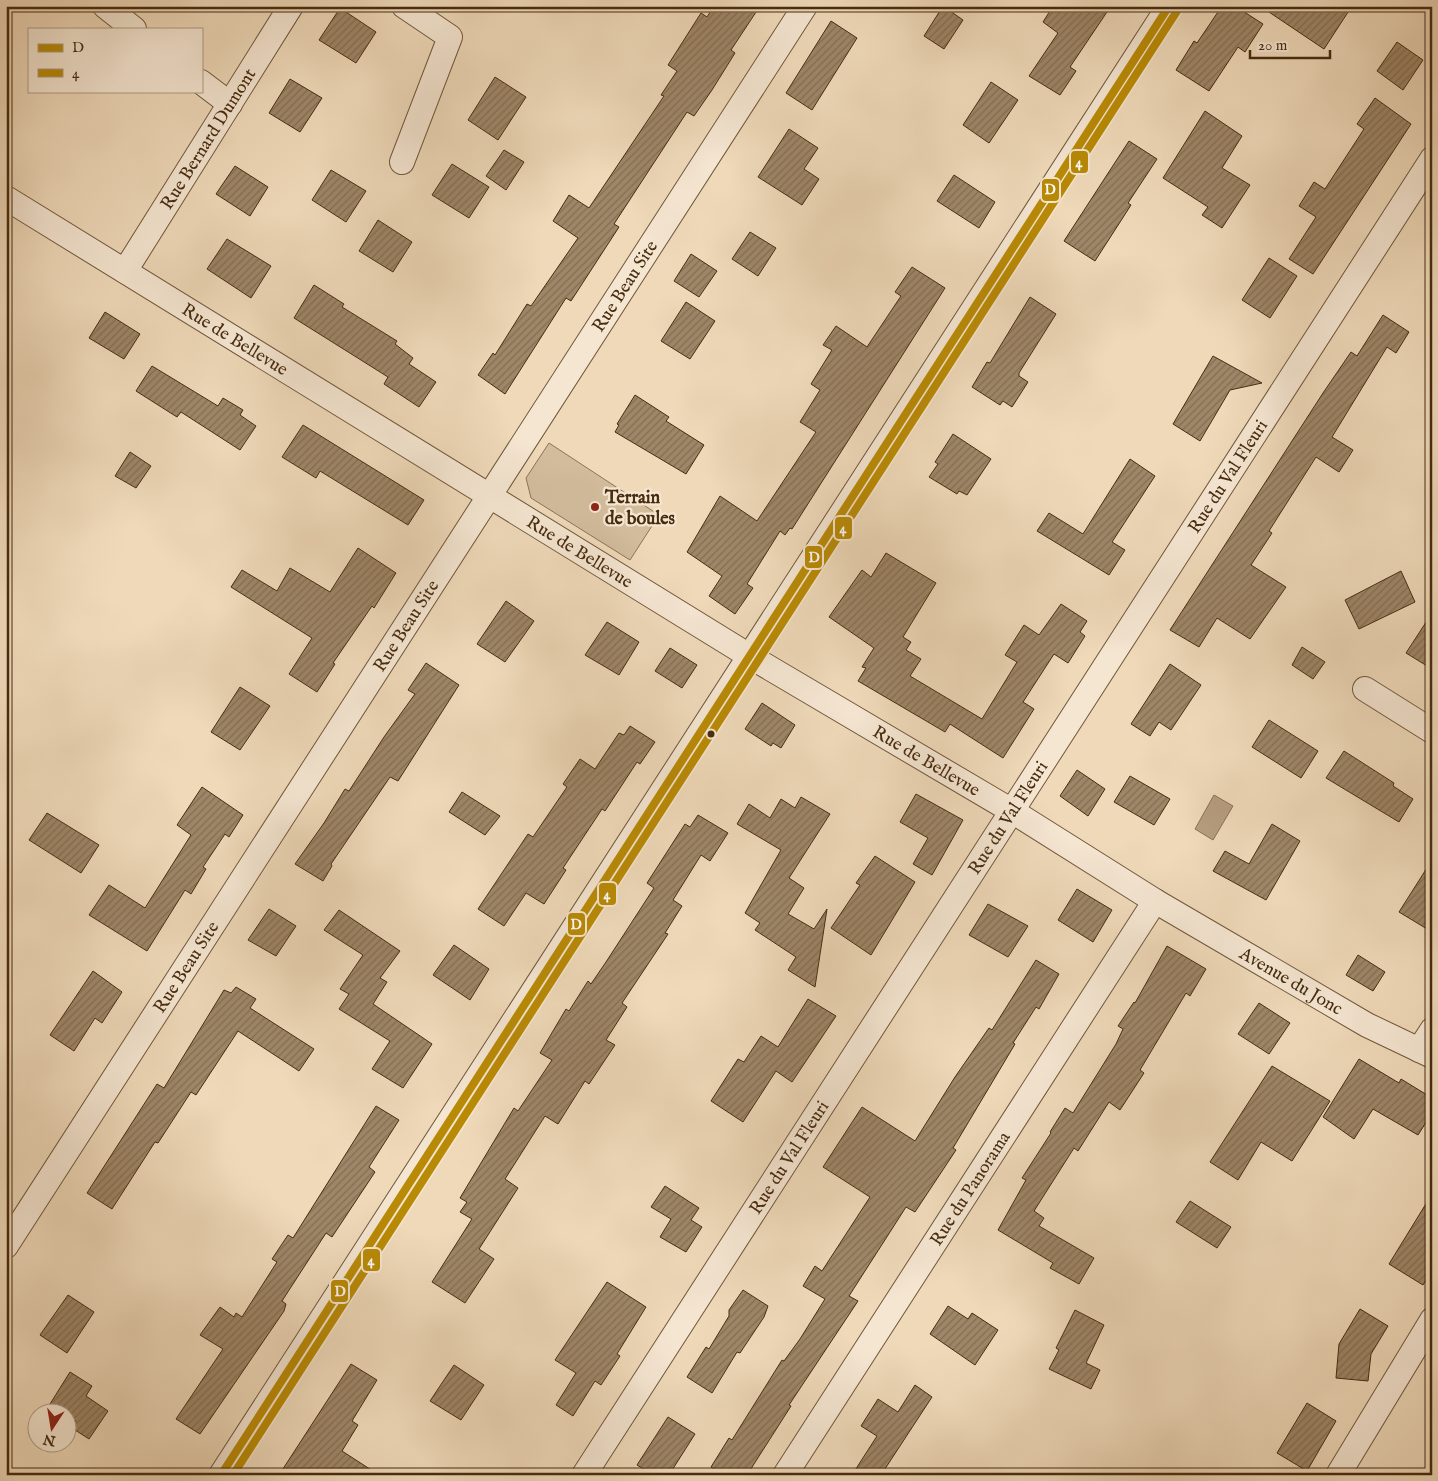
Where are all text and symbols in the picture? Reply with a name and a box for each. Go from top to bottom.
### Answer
legend [28,28,202,92]
scale bar [1250,28,1330,60]
text: 20 m [1258,36,1288,55]
text: D [72,38,84,57]
text: 4 [72,64,80,83]
street label: Rue Bernard Dumont [156,65,262,215]
line badge: 4 [1070,150,1089,174]
text: 4 [1076,154,1084,172]
line badge: D [1041,178,1060,202]
text: D [1044,181,1056,199]
street label: Rue Beau Site [588,237,664,337]
street label: Rue de Bellevue [177,299,292,382]
street label: Rue du Val Fleuri [1184,416,1274,538]
place label: Terrain de boules [604,487,675,531]
marker: Terrain de boules [589,501,601,513]
street label: Rue de Bellevue [522,511,637,594]
line badge: 4 [834,516,853,540]
text: 4 [840,520,848,538]
line badge: D [804,545,823,569]
text: D [808,549,820,567]
street label: Rue Beau Site [369,576,445,677]
street label: Rue de Bellevue [868,721,984,803]
unlabelled marker [706,729,716,739]
street label: Rue du Val Fleuri [964,757,1054,880]
line badge: 4 [598,882,617,906]
text: 4 [604,886,612,904]
line badge: D [567,912,586,936]
text: D [570,916,582,934]
street label: Rue Beau Site [149,917,225,1018]
street label: Avenue du Jonc [1234,942,1347,1021]
street label: Rue du Val Fleuri [745,1097,835,1219]
street label: Rue du Panorama [926,1128,1016,1251]
line badge: 4 [362,1248,381,1272]
text: 4 [368,1252,376,1270]
line badge: D [330,1279,349,1303]
text: D [334,1283,346,1301]
north arrow [28,1404,78,1454]
text: N [42,1430,58,1450]

